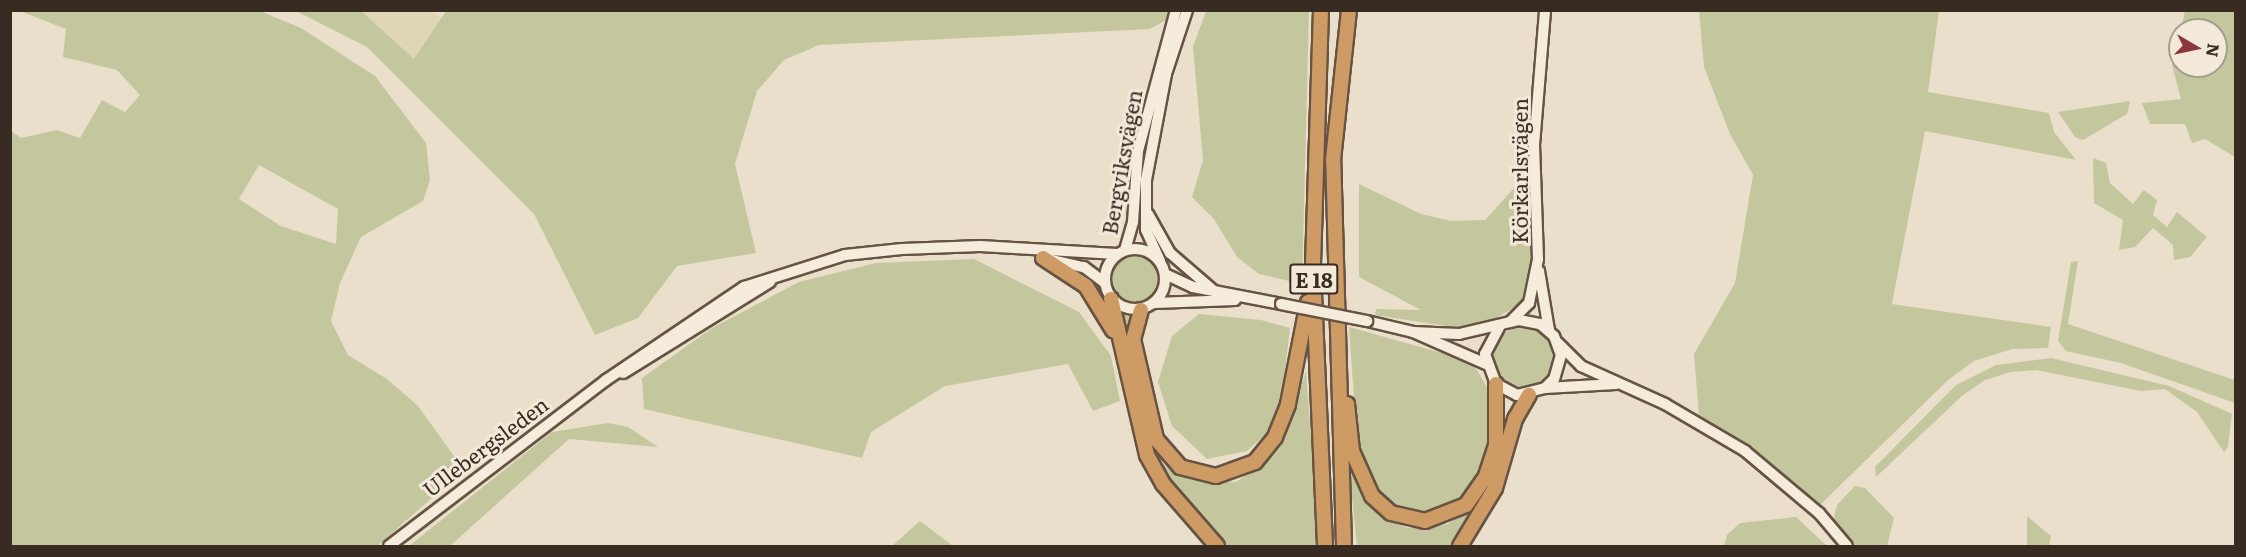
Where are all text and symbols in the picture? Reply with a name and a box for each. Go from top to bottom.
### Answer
north arrow [2168,18,2228,78]
text: N [2201,42,2227,59]
street label: Bergviksvägen [1096,87,1146,237]
street label: Körkarlsvägen [1506,98,1532,244]
road number: E 18 [1288,262,1340,296]
street label: Ullebergsleden [417,391,553,501]

